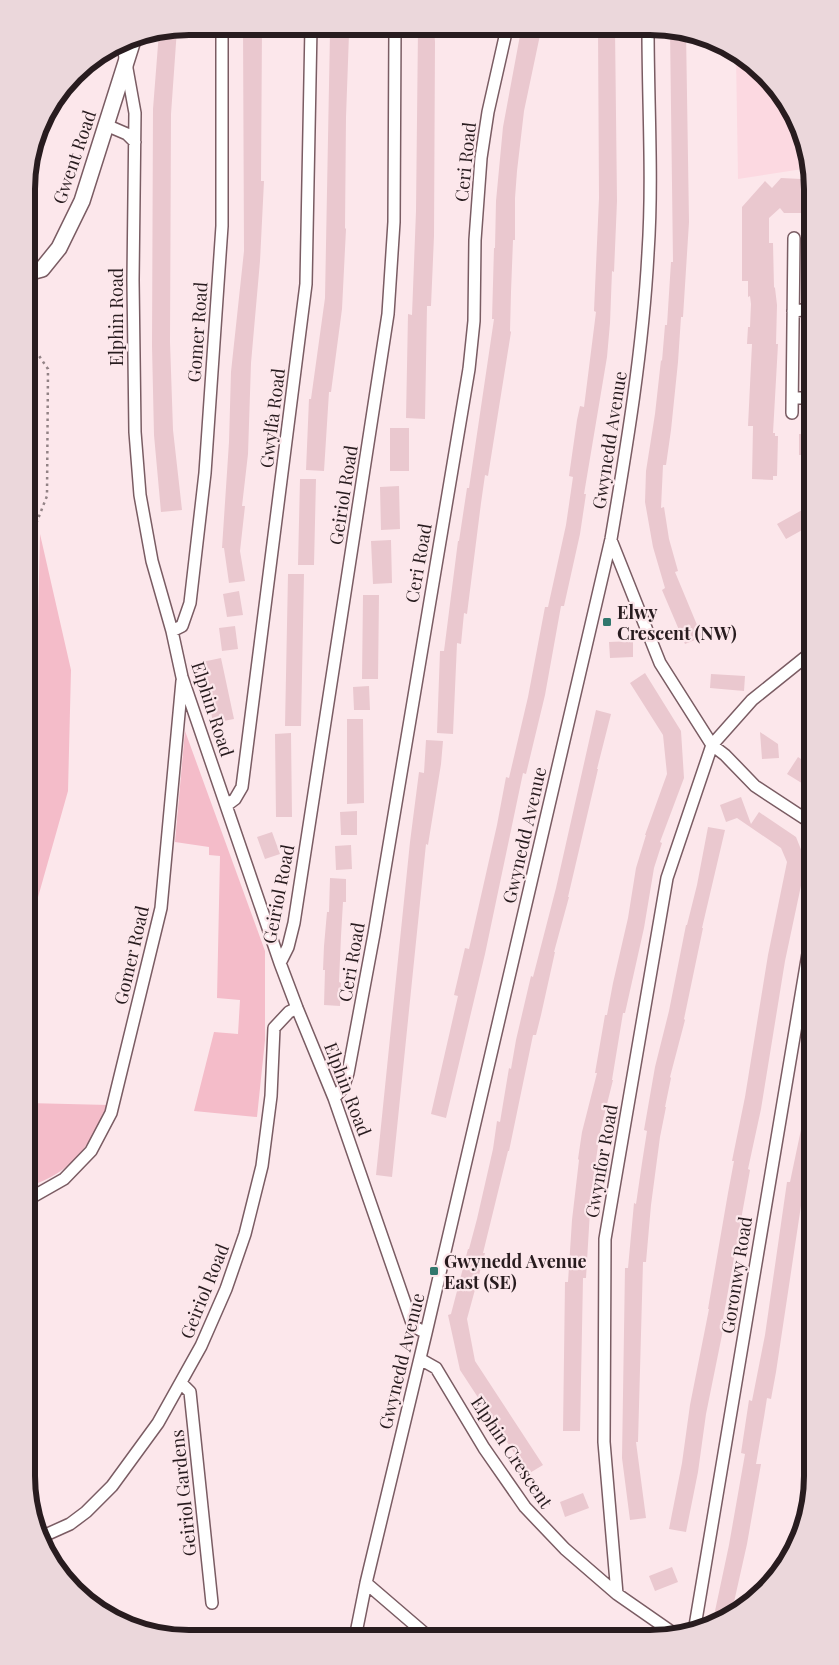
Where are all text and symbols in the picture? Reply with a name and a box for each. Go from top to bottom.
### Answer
street label: Gwent Road [47,106,101,207]
street label: Ceri Road [449,120,481,203]
street label: Elphin Road [104,267,128,366]
street label: Gomer Road [182,280,213,383]
street label: Gwylfa Road [254,366,290,469]
street label: Gwynedd Avenue [586,369,632,511]
street label: Geiriol Road [323,443,363,547]
street label: Ceri Road [399,521,437,605]
place label: Elwy Crescent (NW) [617,600,737,645]
marker: Elwy Crescent (NW) [601,616,613,628]
street label: Elphin Road [186,658,240,760]
street label: Gwynedd Avenue [497,764,551,906]
street label: Geiriol Road [257,842,299,946]
street label: Gomer Road [108,903,154,1007]
street label: Ceri Road [332,920,370,1004]
street label: Elphin Road [319,1039,377,1140]
street label: Gwynfor Road [579,1102,623,1220]
street label: Goronwy Road [715,1214,757,1335]
street label: Geiriol Road [174,1239,234,1342]
place label: Gwynedd Avenue East (SE) [444,1249,587,1294]
marker: Gwynedd Avenue East (SE) [428,1265,440,1277]
street label: Gwynedd Avenue [372,1290,430,1432]
street label: Elphin Crescent [466,1391,559,1513]
street label: Geiriol Gardens [164,1429,202,1557]

